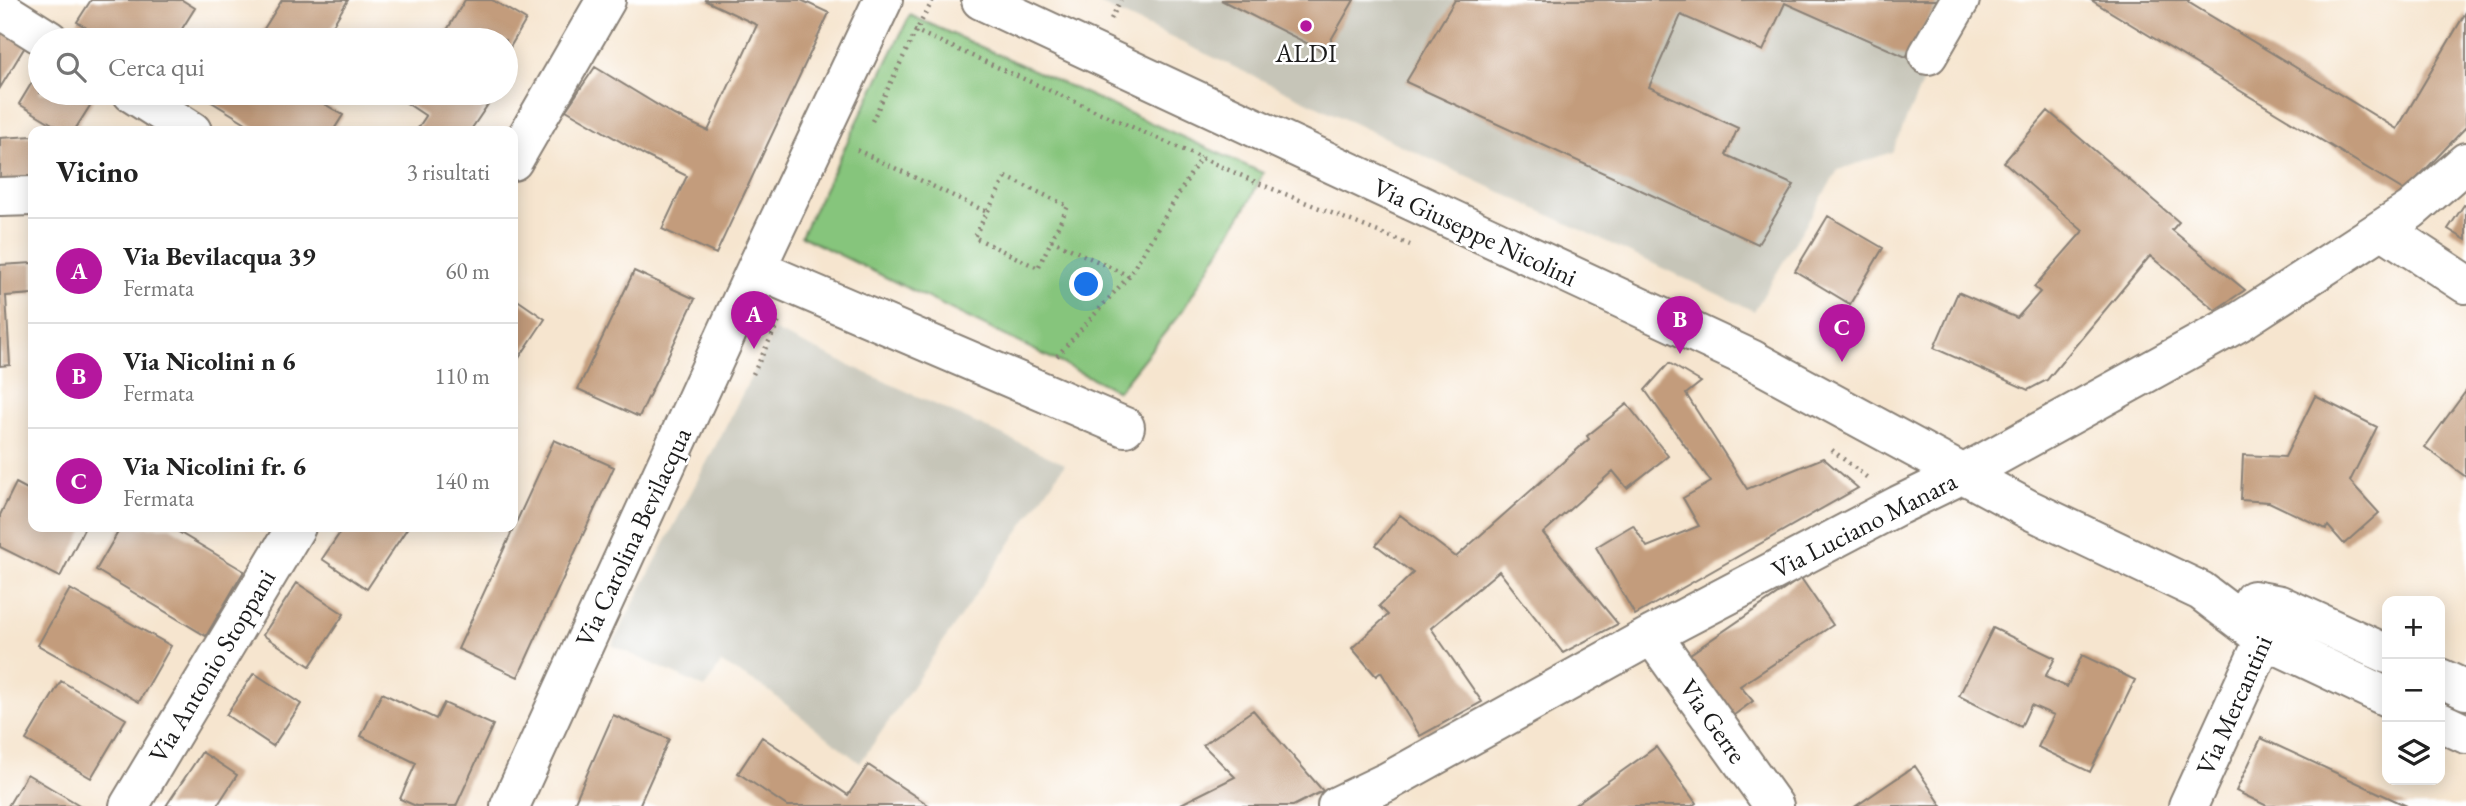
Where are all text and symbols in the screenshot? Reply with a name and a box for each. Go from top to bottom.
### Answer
marker: ALDI [1298,18,1314,34]
search box [28,28,518,105]
place label: ALDI [1274,36,1337,70]
icon: search [52,48,90,86]
text: Cerca qui [108,50,205,84]
text: Vicino [56,152,138,191]
text: 3 risultati [407,157,490,187]
street label: Via Giuseppe Nicolini [1368,170,1582,294]
text: Via Bevilacqua 39 [123,239,316,273]
text: A [71,256,87,286]
text: 60 m [445,256,490,286]
your location [1069,267,1103,301]
text: Fermata [123,273,194,303]
pin: A [731,291,777,349]
pin: B [1657,296,1703,354]
pin: C [1819,304,1865,362]
text: Via Nicolini n 6 [123,344,296,378]
text: B [72,361,86,391]
text: 110 m [434,361,490,391]
text: Fermata [123,378,194,408]
street label: Via Carolina Bevilacqua [567,421,699,652]
text: Via Nicolini fr. 6 [123,449,306,483]
street label: Via Luciano Manara [1766,463,1963,586]
text: C [71,466,87,496]
text: 140 m [434,466,490,496]
text: Fermata [123,483,194,513]
street label: Via Antonio Stoppani [141,563,283,769]
map controls [2382,596,2445,785]
button: + [2382,596,2445,659]
street label: Via Mercantini [2188,630,2280,780]
button: − [2382,659,2445,722]
street label: Via Gerre [1672,672,1754,770]
button: layers [2382,722,2445,785]

